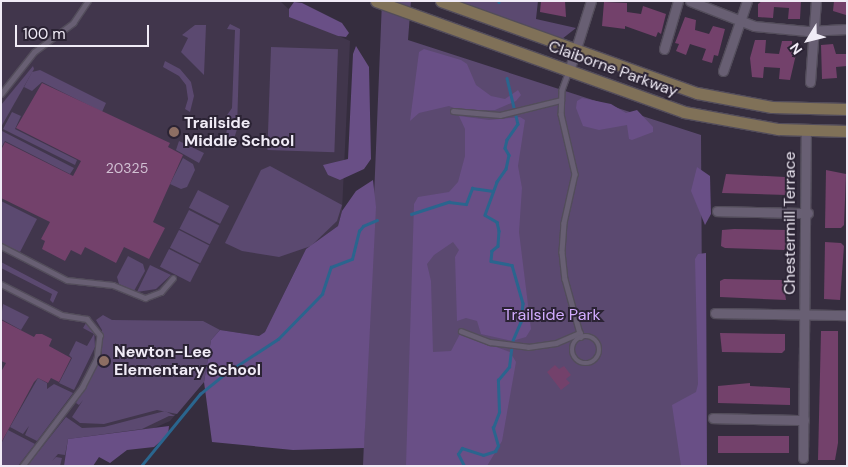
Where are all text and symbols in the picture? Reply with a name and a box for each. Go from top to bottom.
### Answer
scale bar [18,15,151,47]
north arrow [783,15,833,65]
text: 100 m [23,24,66,44]
street label: Claiborne Parkway [546,37,680,101]
text: N [786,39,806,58]
place label: Trailside Middle School [184,113,294,151]
marker: Trailside Middle School [168,126,180,138]
street label: Chestermill Terrace [780,151,800,295]
house number: 20325 [106,160,148,176]
park label: Trailside Park [504,305,600,325]
place label: Newton-Lee Elementary School [114,342,261,380]
marker: Newton-Lee Elementary School [98,355,110,367]

